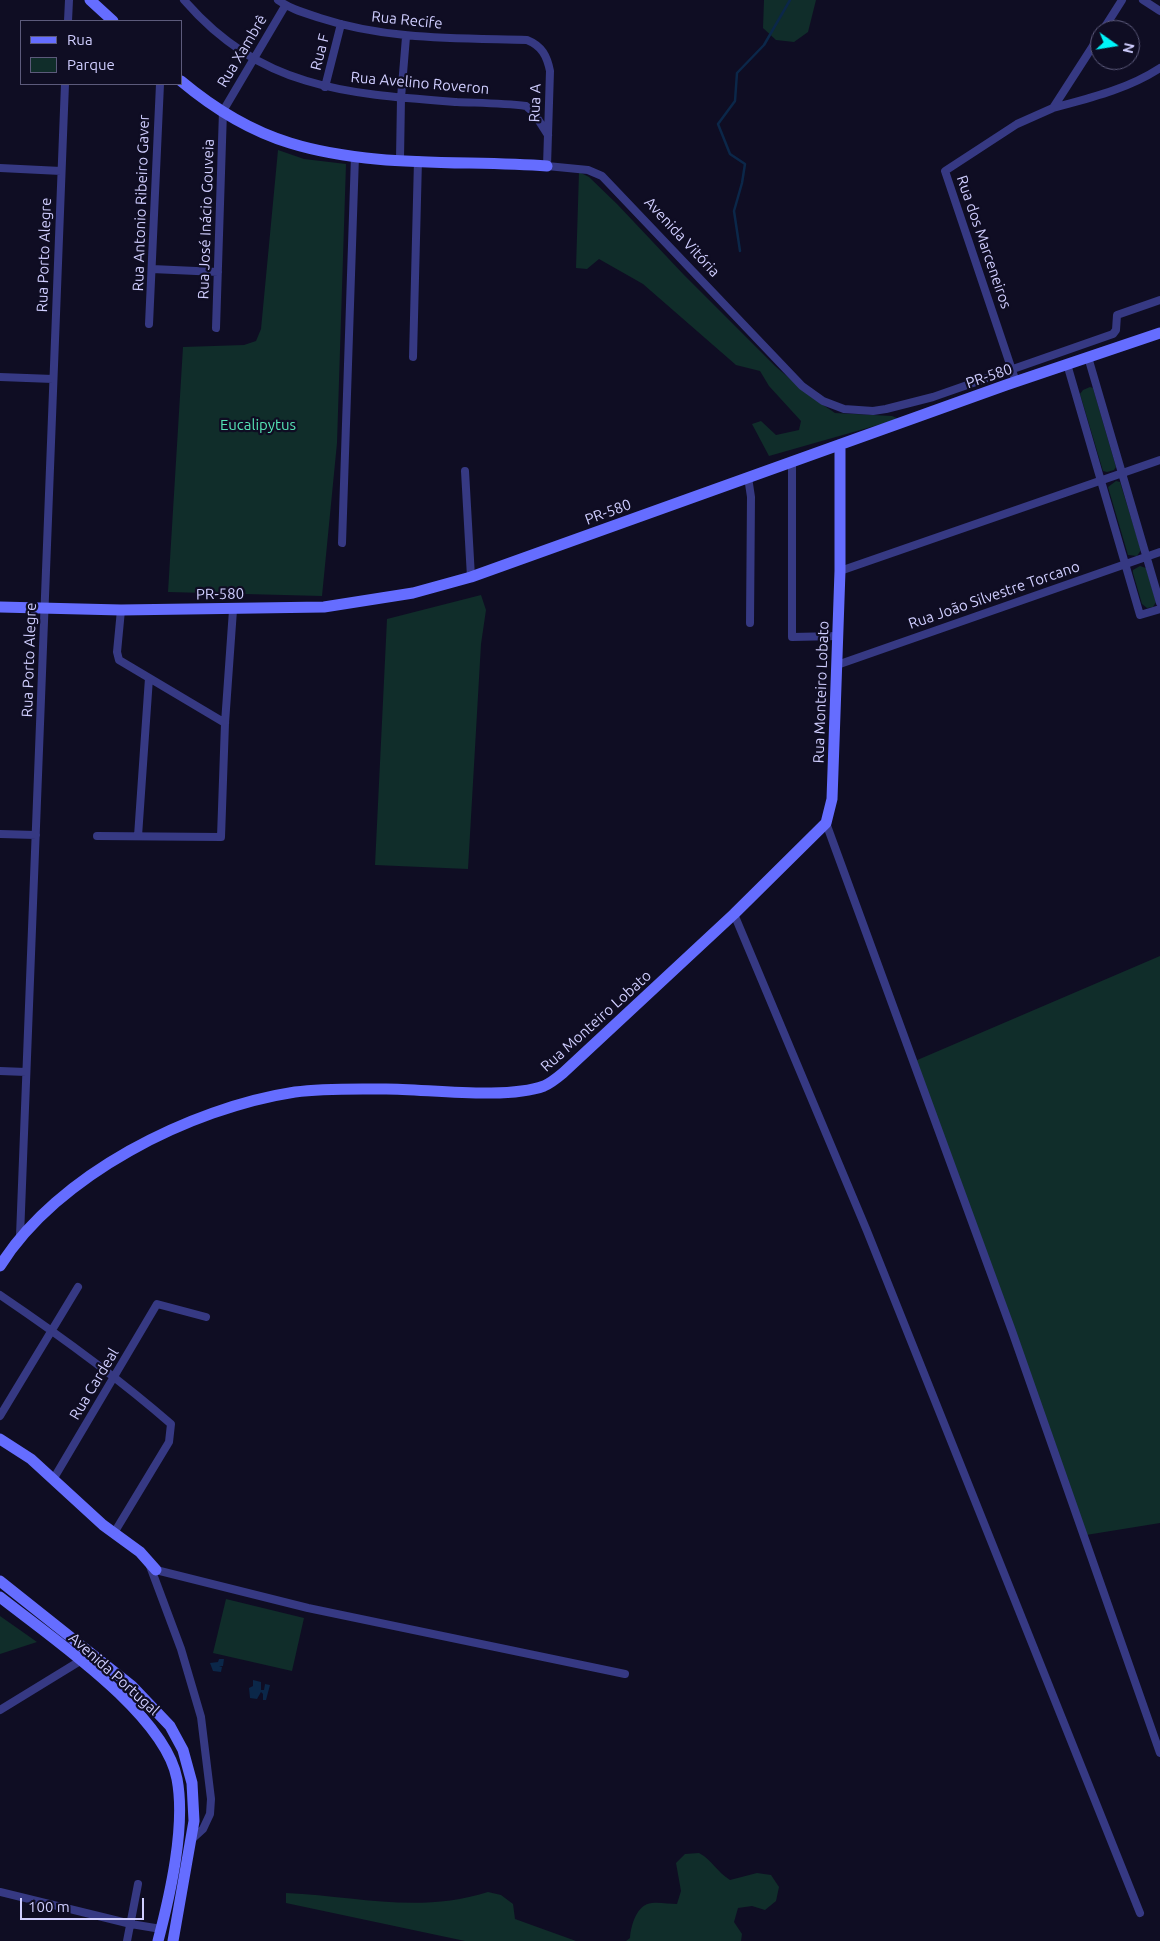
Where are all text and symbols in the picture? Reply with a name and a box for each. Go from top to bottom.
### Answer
street label: Rua Recife [371,7,443,33]
street label: Rua Xambrê [213,11,271,91]
legend [20,20,182,85]
north arrow [1090,20,1140,70]
text: Rua [67,31,93,48]
street label: Rua F [307,32,333,72]
text: N [1120,41,1138,55]
text: Parque [67,56,115,73]
street label: Rua Avelino Roveron [350,68,490,98]
street label: Rua A [525,83,545,123]
street label: Rua Antonio Ribeiro Gaver [129,114,153,292]
street label: Rua José Inácio Gouveia [194,138,218,300]
street label: Rua dos Marceneiros [953,173,1015,311]
street label: Avenida Vitória [640,193,724,281]
street label: Rua Porto Alegre [33,197,55,313]
street label: PR-580 [963,360,1015,392]
park label: Eucalipytus [220,416,296,434]
street label: PR-580 [582,495,634,529]
street label: Rua João Silvestre Torcano [906,557,1082,633]
street label: PR-580 [196,585,244,603]
street label: Rua Porto Alegre [18,602,40,718]
street label: Rua Monteiro Lobato [810,620,832,764]
street label: Rua Monteiro Lobato [537,967,655,1075]
street label: Rua Cardeal [66,1345,122,1423]
street label: Avenida Portugal [65,1629,163,1719]
scale bar [22,1888,146,1920]
text: 100 m [28,1898,70,1915]

